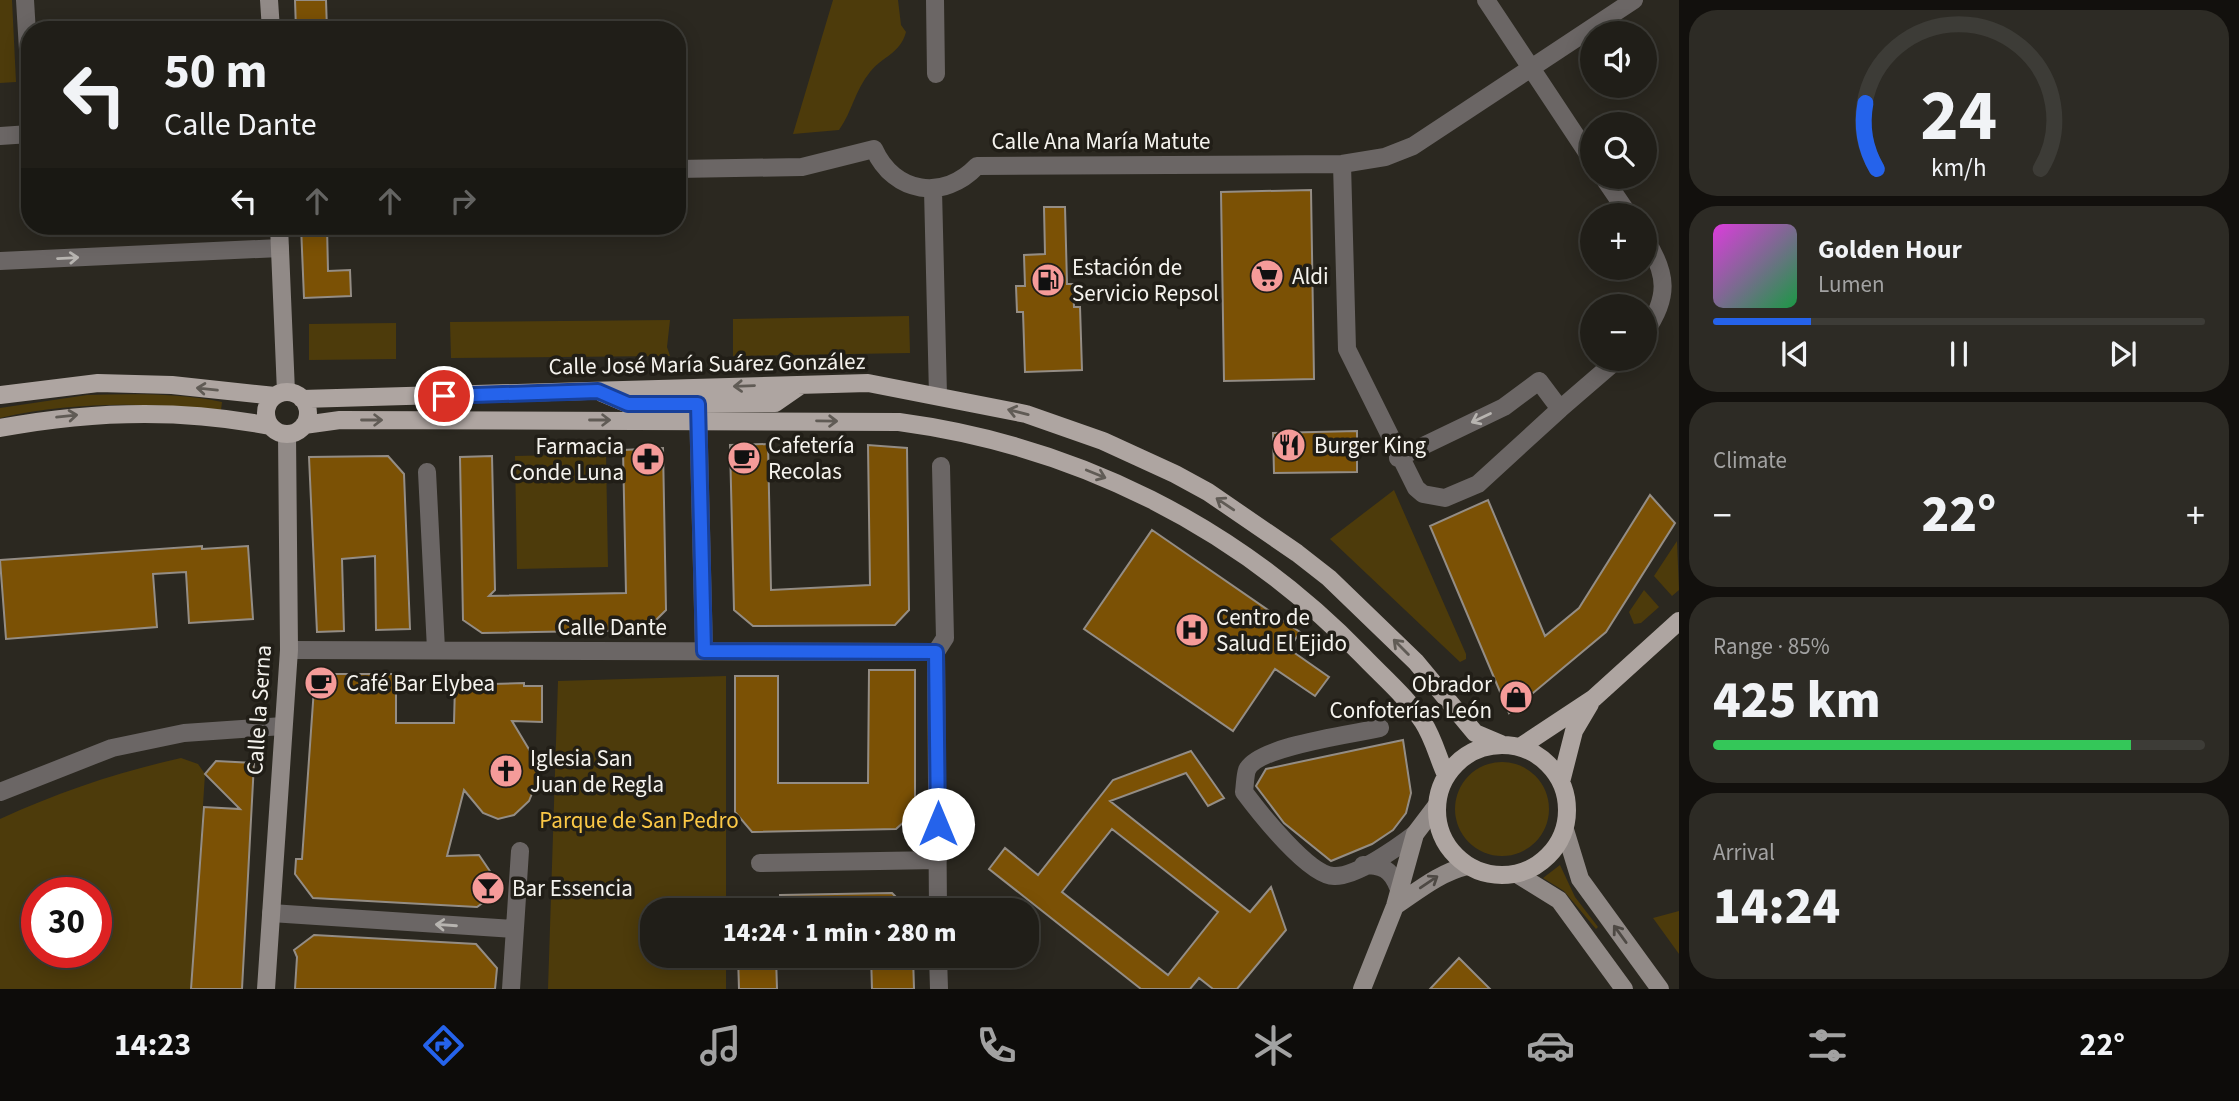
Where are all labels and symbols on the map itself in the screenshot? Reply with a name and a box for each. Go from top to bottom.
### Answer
street label: Calle Ana María Matute [991,125,1211,158]
one-way arrow [56,251,79,264]
place label: Estación de Servicio Repsol [1072,251,1219,310]
supermarket icon: Aldi [1248,257,1286,295]
place label: Aldi [1292,260,1329,293]
fuel station icon: Estación de Servicio Repsol [1029,261,1067,299]
street label: Calle José María Suárez González [548,345,866,383]
pin [414,366,474,426]
one-way arrow [733,380,756,393]
one-way arrow [196,383,219,396]
one-way arrow [1007,405,1030,419]
one-way arrow [55,410,78,423]
one-way arrow [1471,412,1492,425]
one-way arrow [360,413,383,427]
one-way arrow [588,413,611,427]
one-way arrow [815,414,838,428]
restaurant icon: Burger King [1270,426,1308,464]
place label: Cafetería Recolas [768,429,855,488]
place label: Burger King [1314,429,1427,462]
place label: Farmacia Conde Luna [509,430,624,489]
cafe icon: Cafetería Recolas [725,439,763,477]
pharmacy icon: Farmacia Conde Luna [629,440,667,478]
one-way arrow [1085,468,1106,481]
one-way arrow [1216,497,1235,511]
place label: Centro de Salud El Ejido [1216,601,1347,660]
street label: Calle Dante [557,611,667,644]
hospital icon: Centro de Salud El Ejido [1173,611,1211,649]
one-way arrow [1393,639,1410,656]
street label: Calle la Serna [238,644,280,776]
cafe icon: Café Bar Elybea [302,664,340,702]
place label: Café Bar Elybea [346,667,495,700]
place label: Obrador Confoterías León [1330,668,1493,727]
shop icon: Obrador Confoterías León [1497,678,1535,716]
place label: Iglesia San Juan de Regla [530,742,664,801]
church icon: Iglesia San Juan de Regla [487,752,525,790]
position arrow [901,787,975,861]
park label: Parque de San Pedro [539,804,739,837]
bar icon: Bar Essencia [469,869,507,907]
place label: Bar Essencia [512,872,633,905]
one-way arrow [1419,875,1439,889]
speed limit sign: 30 [21,877,112,968]
one-way arrow [435,918,458,931]
one-way arrow [1612,925,1627,944]

